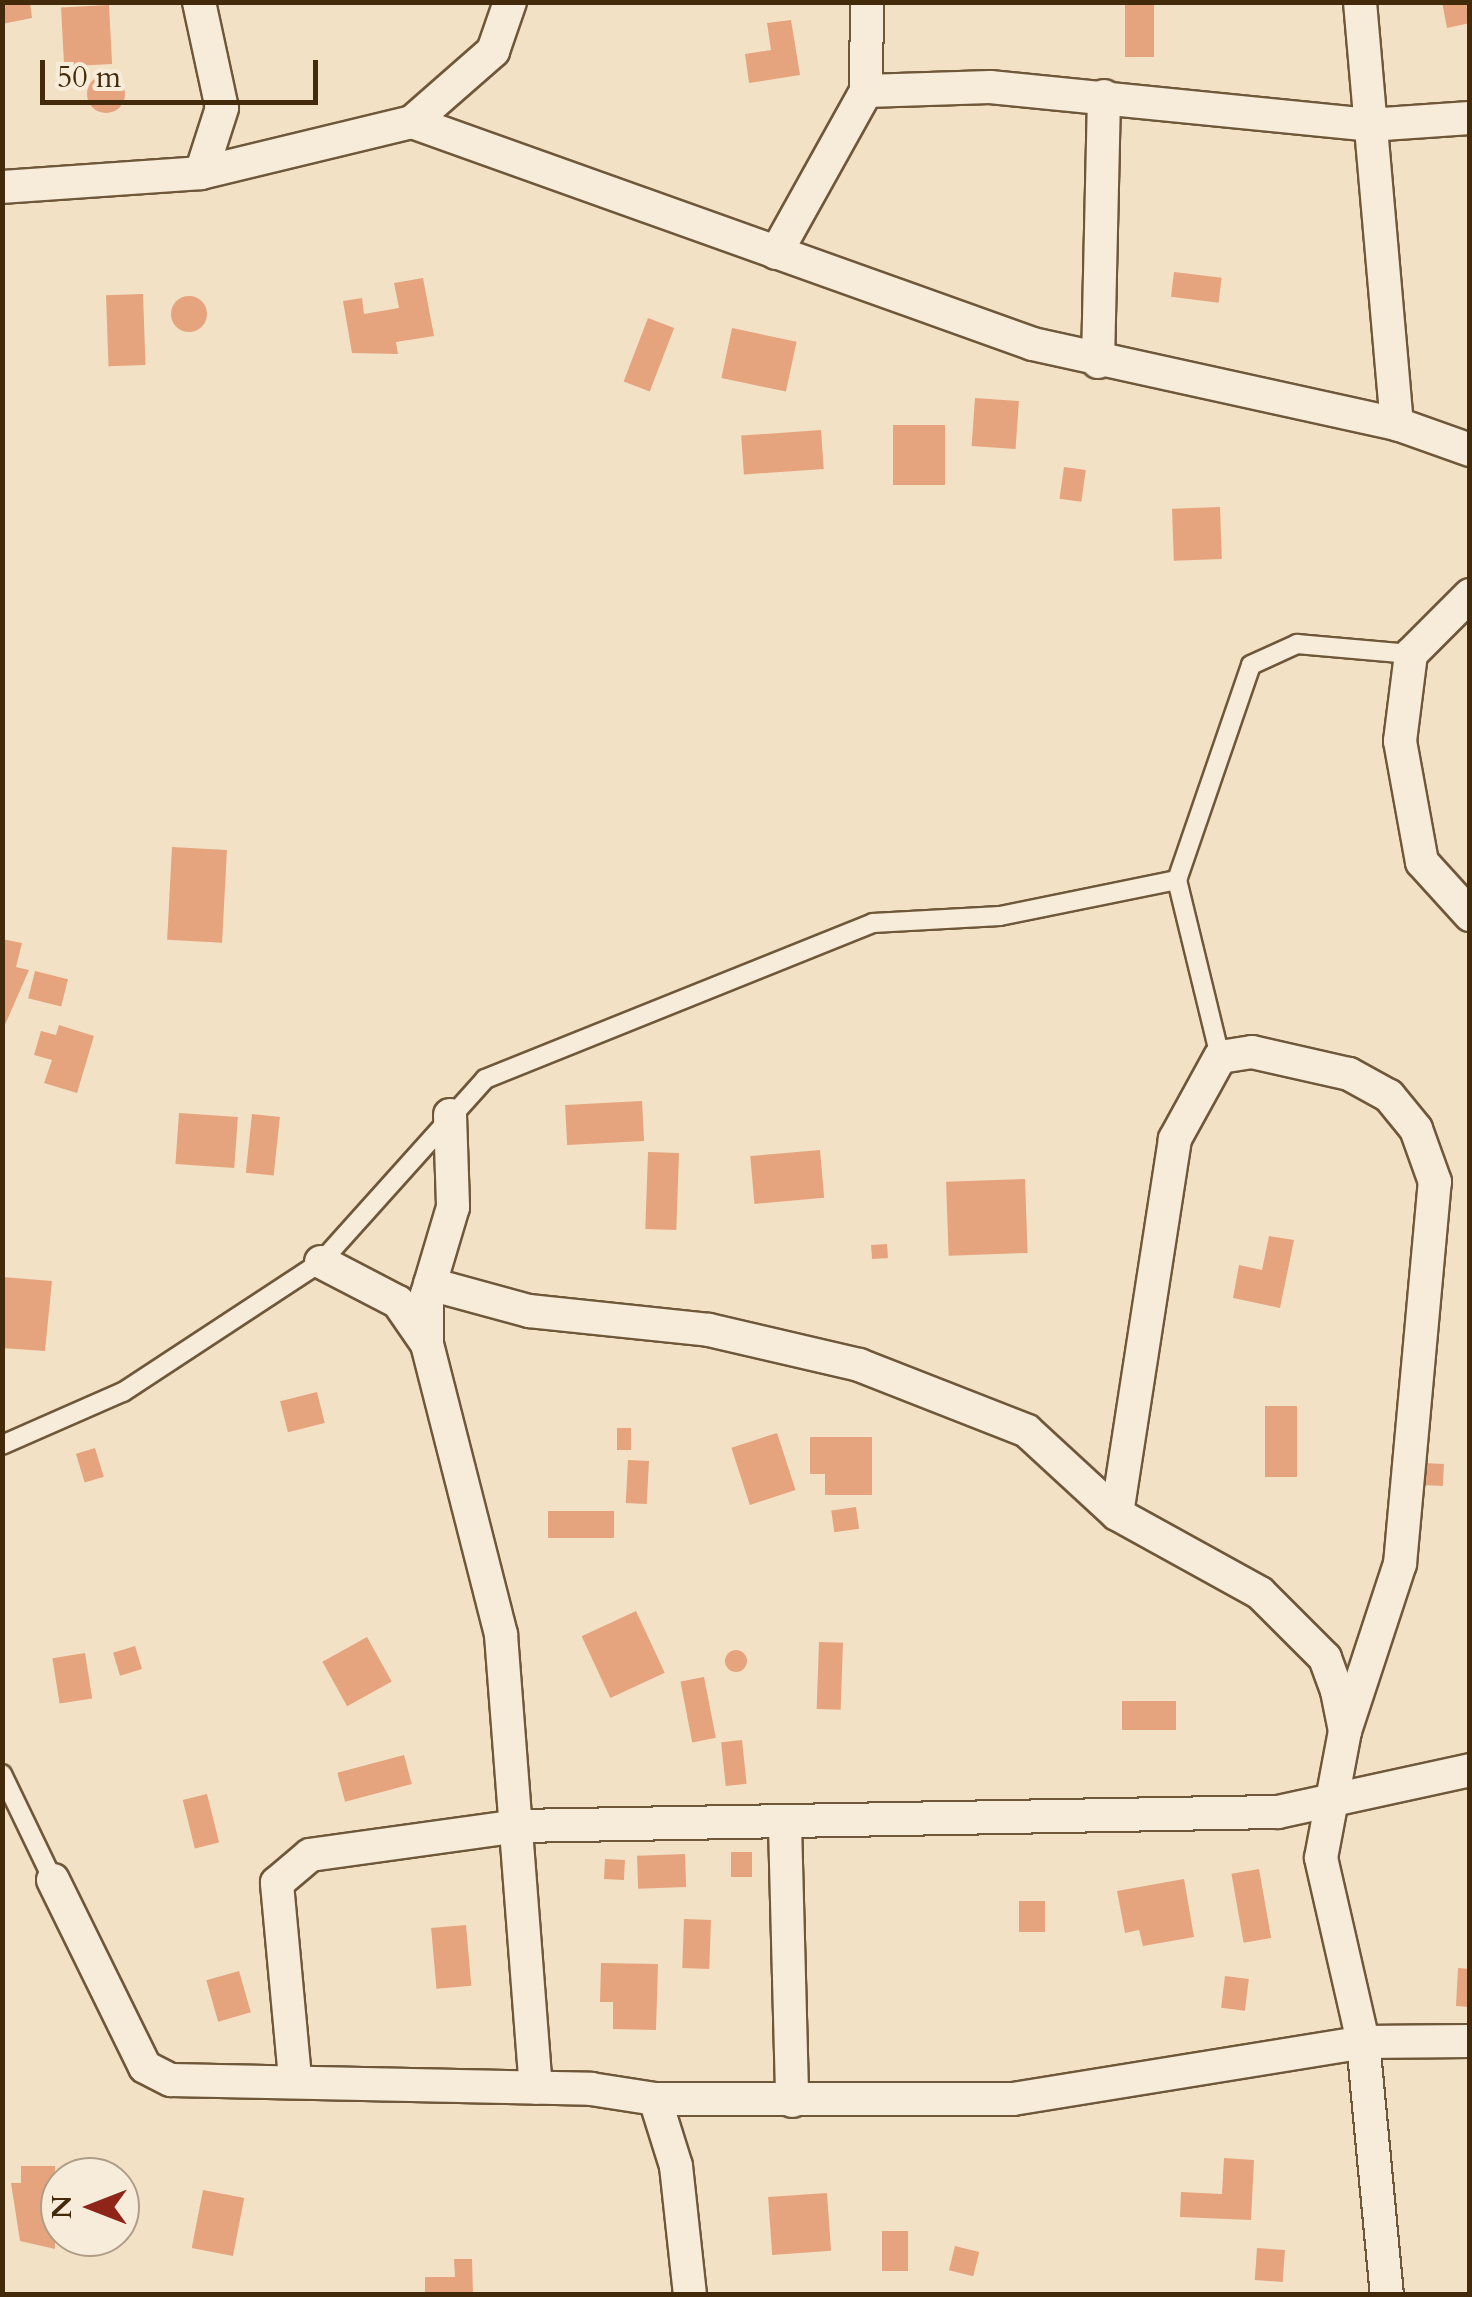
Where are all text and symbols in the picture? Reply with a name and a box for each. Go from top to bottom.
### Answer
scale bar [45,40,322,102]
text: 50 m [57,57,121,98]
north arrow [40,2157,140,2257]
text: N [43,2195,81,2219]

